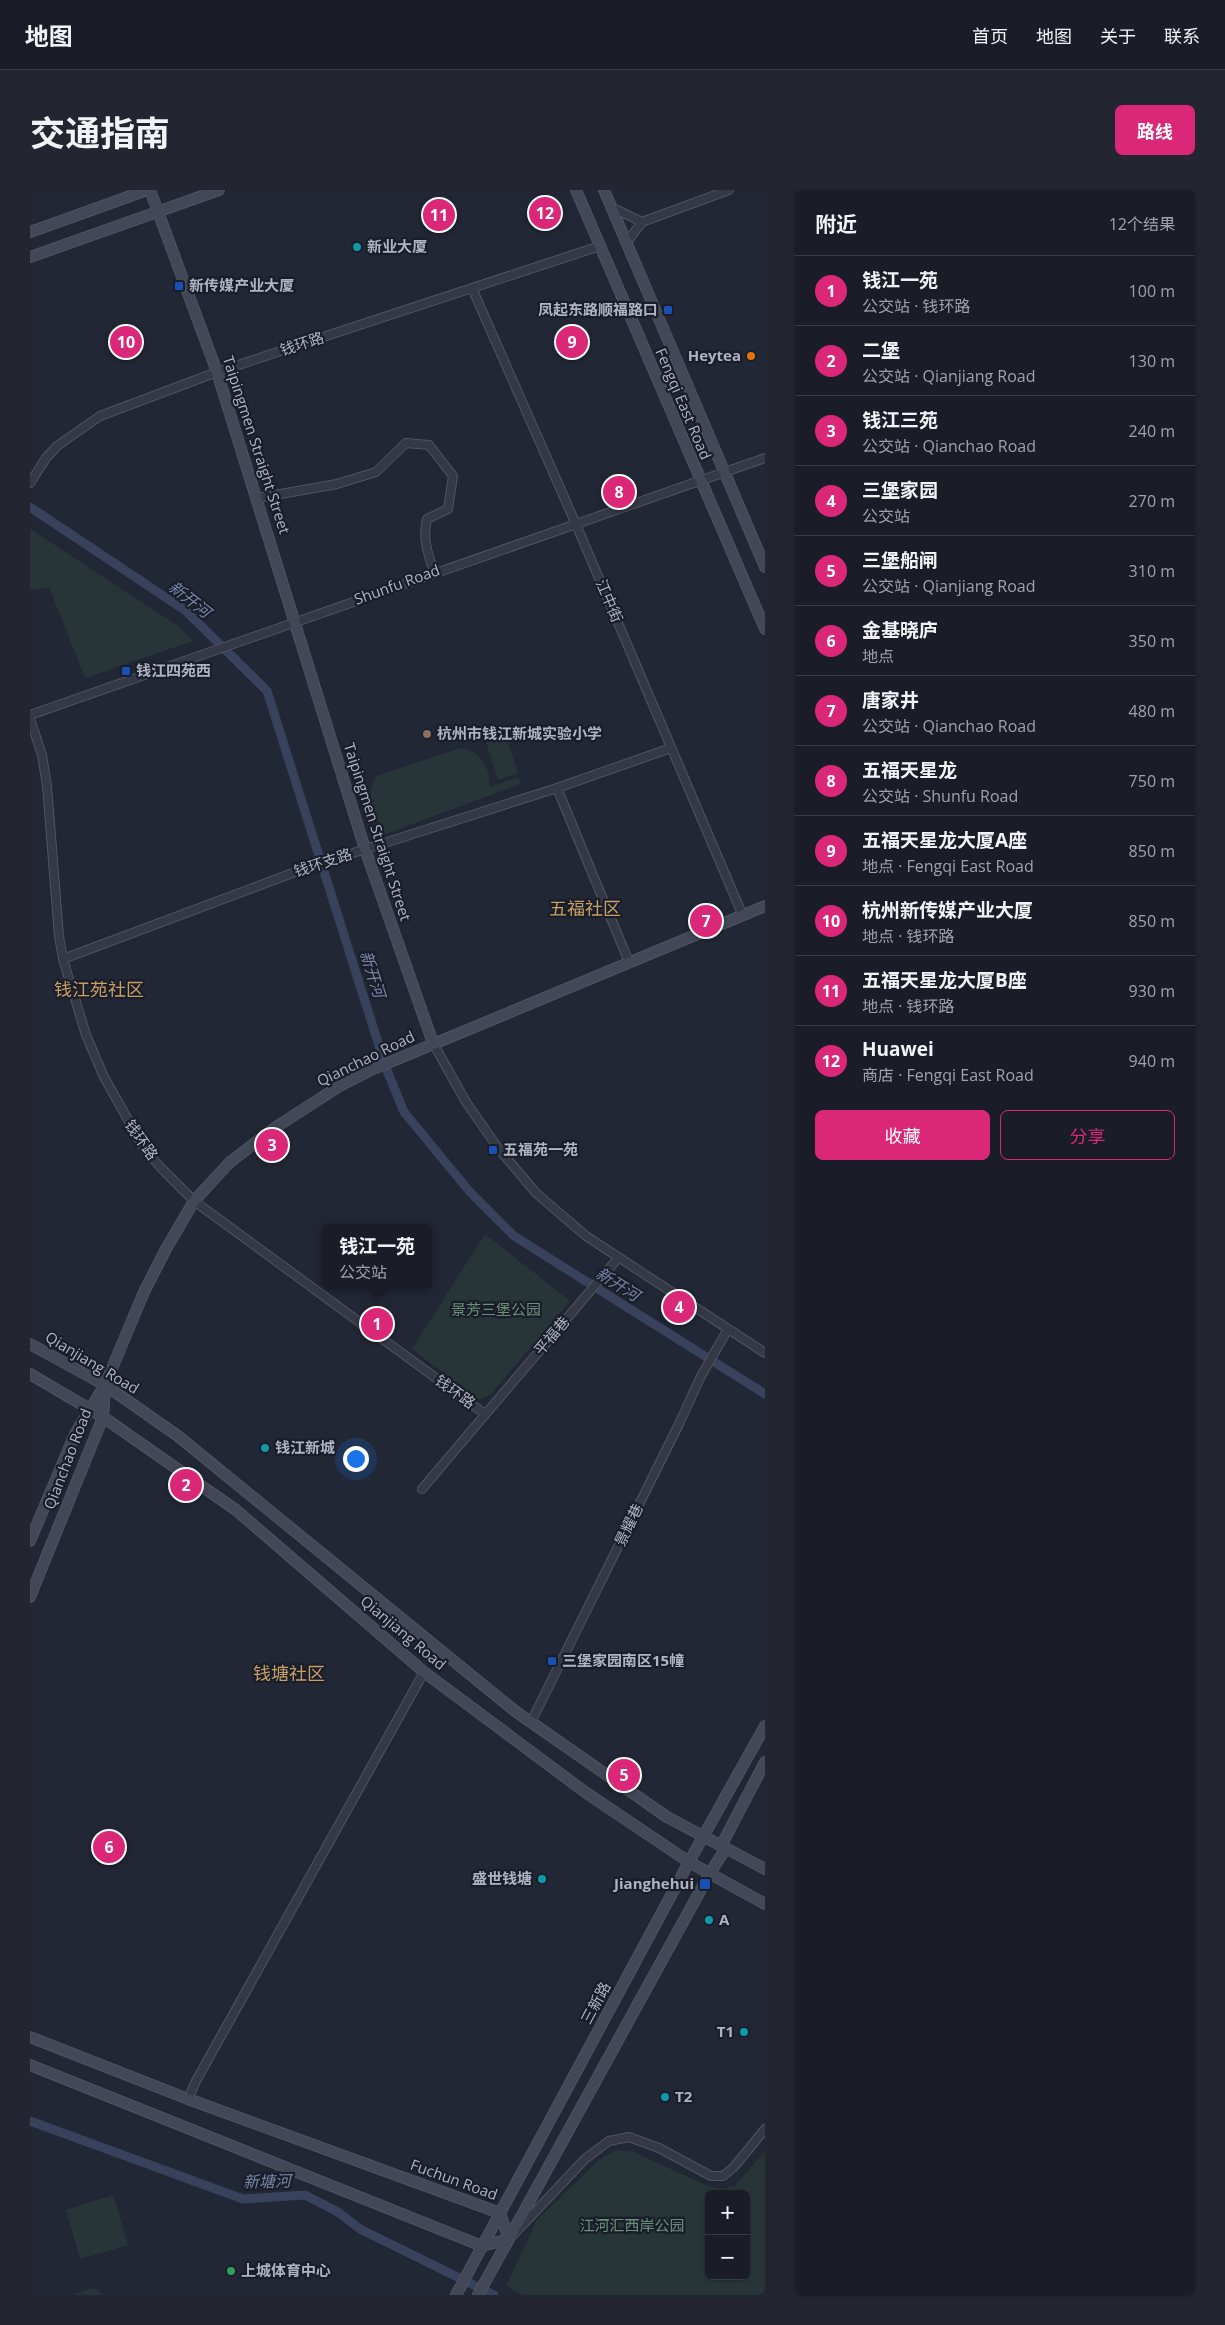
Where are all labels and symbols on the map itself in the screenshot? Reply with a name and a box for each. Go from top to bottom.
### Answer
pin: 12 [529,194,561,232]
pin: 11 [423,196,455,234]
place label: 新业大厦 [367,236,427,256]
marker: 新业大厦 [351,241,363,253]
place label: 新传媒产业大厦 [189,275,294,295]
marker: 新传媒产业大厦 [173,280,185,292]
place label: 凤起东路顺福路口 [538,299,658,319]
marker: 凤起东路顺福路口 [662,304,674,316]
pin: 10 [110,323,142,361]
pin: 9 [556,323,588,361]
street label: 钱环路 [277,327,326,360]
street label: Fengqi East Road [651,345,716,462]
place label: Heytea [688,345,741,365]
marker: Heytea [745,350,757,362]
street label: Taipingmen Straight Street [219,353,295,536]
pin: 8 [603,473,635,511]
street label: Shunfu Road [351,559,442,609]
water label: 新开河 [164,576,218,624]
street label: 江中街 [592,576,628,625]
place label: 钱江四苑西 [136,660,211,680]
marker: 钱江四苑西 [120,665,132,677]
place label: 杭州市钱江新城实验小学 [437,723,602,743]
marker: 杭州市钱江新城实验小学 [421,728,433,740]
street label: Taipingmen Straight Street [340,740,416,923]
street label: 钱环支路 [291,843,354,881]
district label: 五福社区 [549,896,621,920]
pin: 7 [690,902,722,940]
water label: 新开河 [355,948,392,1003]
district label: 钱江苑社区 [54,977,144,1001]
street label: Qianchao Road [313,1026,418,1090]
street label: 钱环路 [121,1115,163,1164]
pin: 3 [256,1126,288,1164]
place label: 五福苑一苑 [503,1139,578,1159]
marker: 五福苑一苑 [487,1144,499,1156]
water label: 新开河 [592,1262,647,1308]
pin: 4 [663,1288,695,1326]
park label: 景芳三堡公园 [451,1299,541,1319]
pin: 1 [361,1305,393,1343]
street label: 平福巷 [529,1312,573,1359]
street label: Qianjiang Road [42,1326,143,1398]
street label: 钱环路 [432,1370,480,1413]
street label: Qianchao Road [39,1405,95,1512]
place label: 钱江新城 [275,1437,335,1457]
marker: 钱江新城 [259,1442,271,1454]
your location [343,1446,369,1472]
pin: 2 [170,1466,202,1504]
street label: 景耀巷 [609,1500,647,1549]
street label: Qianjiang Road [357,1591,451,1674]
place label: 三堡家园南区15幢 [562,1650,684,1670]
marker: 三堡家园南区15幢 [546,1655,558,1667]
district label: 钱塘社区 [253,1661,325,1685]
pin: 5 [608,1756,640,1794]
pin: 6 [93,1828,125,1866]
place label: 盛世钱塘 [472,1868,532,1888]
marker: 盛世钱塘 [536,1873,548,1885]
place label: Jianghehui [612,1873,694,1893]
marker: Jianghehui [698,1877,712,1891]
place label: A [719,1909,730,1929]
marker: A [703,1914,715,1926]
street label: 三新路 [576,1978,615,2027]
place label: T1 [717,2021,734,2041]
marker: T1 [738,2026,750,2038]
place label: T2 [675,2086,693,2106]
marker: T2 [659,2091,671,2103]
street label: Fuchun Road [408,2154,501,2204]
water label: 新塘河 [243,2170,294,2192]
park label: 江河汇西岸公园 [579,2215,685,2235]
place label: 上城体育中心 [241,2260,331,2280]
marker: 上城体育中心 [225,2265,237,2277]

